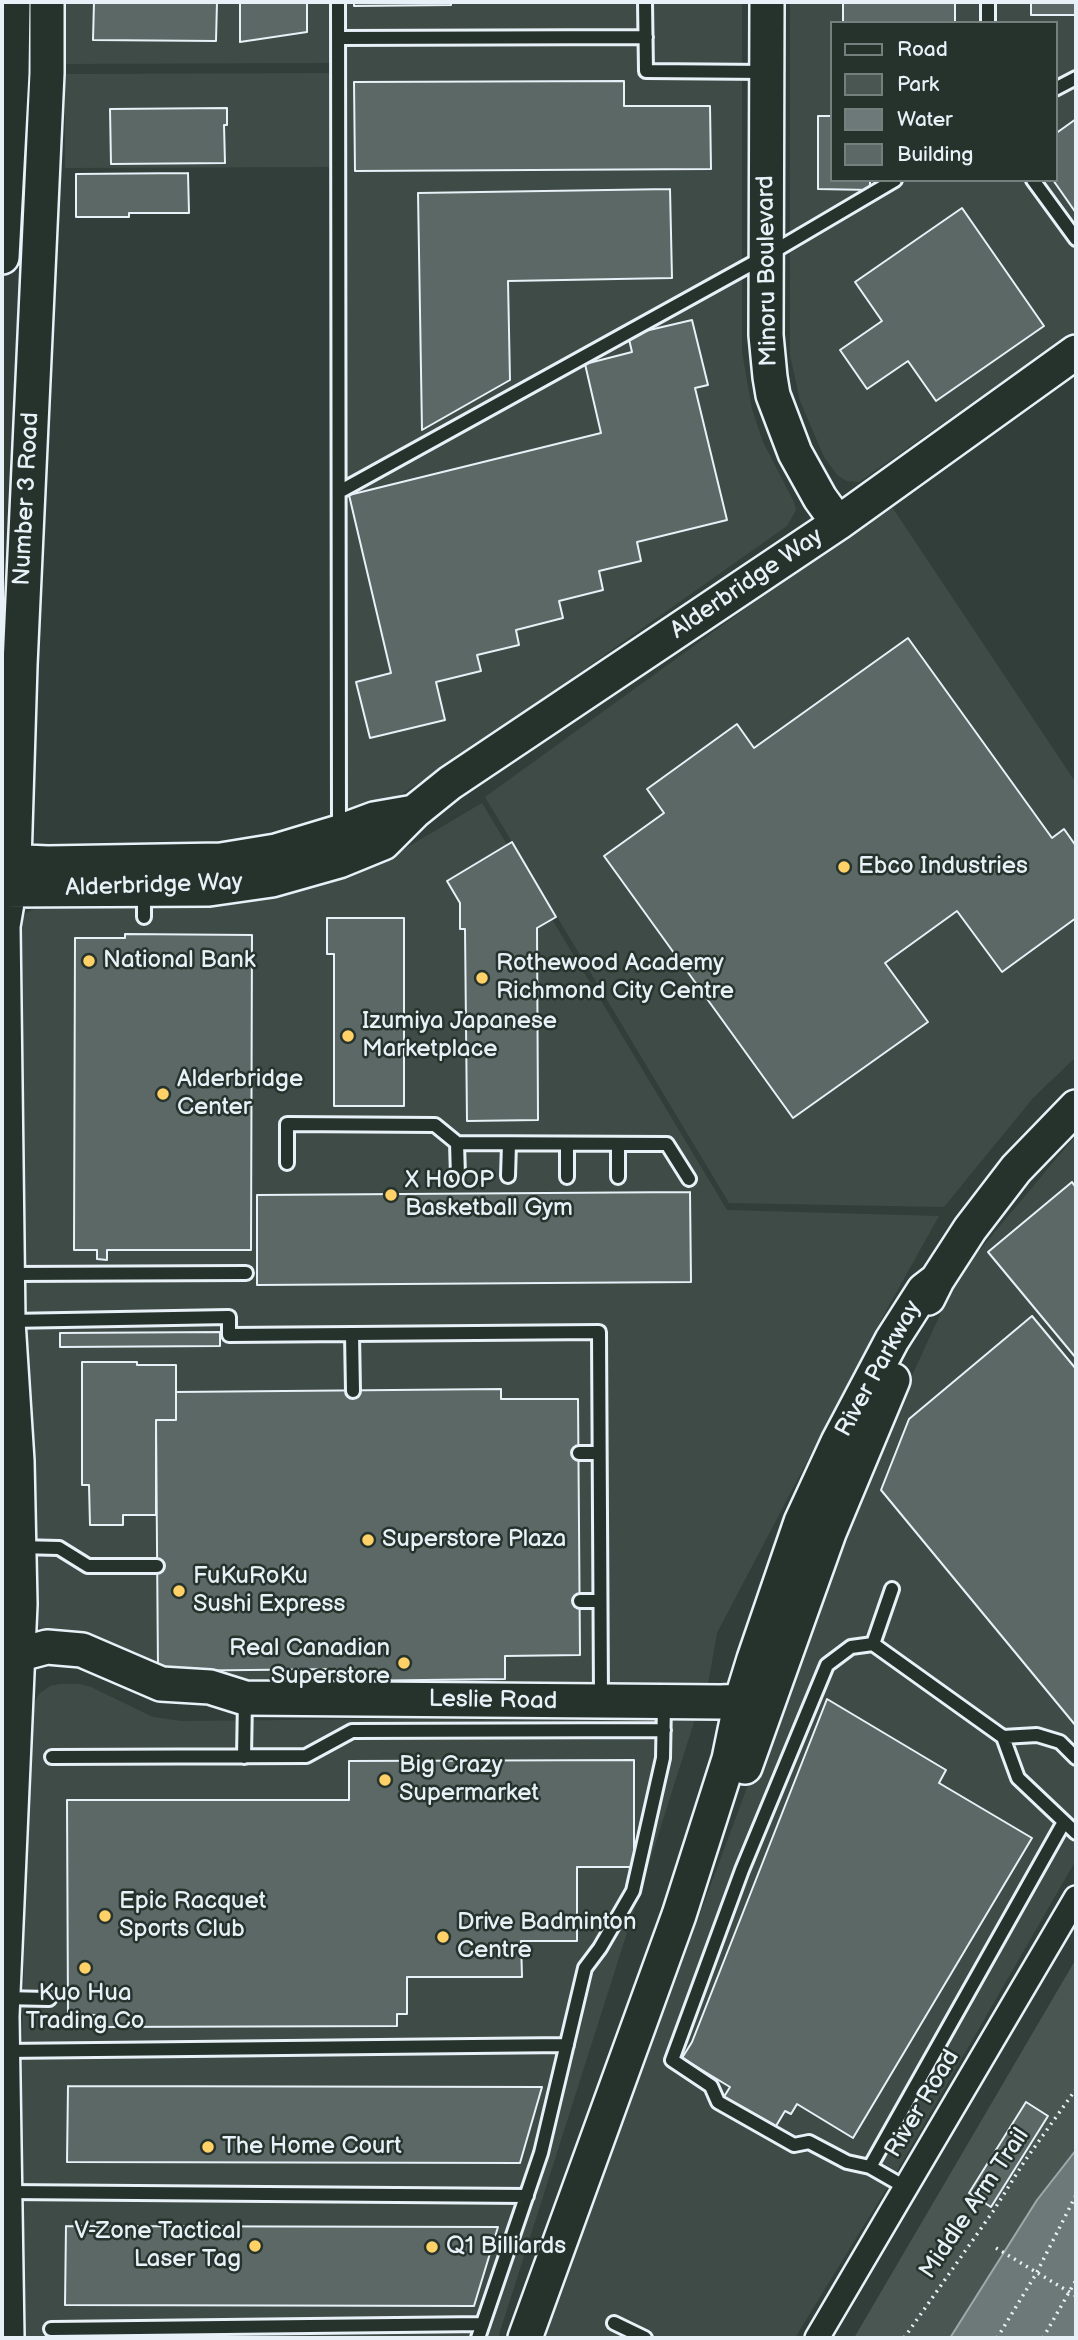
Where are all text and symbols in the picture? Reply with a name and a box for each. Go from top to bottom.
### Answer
legend [830,21,1057,182]
text: Road [897,37,948,62]
text: Park [897,72,939,97]
text: Water [897,107,953,132]
text: Building [897,142,973,167]
street label: Minoru Boulevard [752,175,784,367]
street label: Number 3 Road [8,412,46,586]
street label: Alderbridge Way [665,522,829,646]
place label: Ebco Industries [858,853,1028,881]
marker: Ebco Industries [836,859,852,875]
street label: Alderbridge Way [65,869,243,903]
place label: National Bank [103,947,256,975]
place label: Rothewood Academy Richmond City Centre [496,950,734,1006]
marker: National Bank [81,953,97,969]
marker: Rothewood Academy Richmond City Centre [474,970,490,986]
place label: Izumiya Japanese Marketplace [362,1008,557,1064]
marker: Izumiya Japanese Marketplace [340,1028,356,1044]
place label: Alderbridge Center [177,1066,303,1122]
marker: Alderbridge Center [155,1086,171,1102]
place label: X HOOP Basketball Gym [405,1167,573,1223]
marker: X HOOP Basketball Gym [383,1187,399,1203]
street label: River Parkway [830,1296,928,1442]
place label: Superstore Plaza [382,1526,566,1554]
marker: Superstore Plaza [360,1532,376,1548]
place label: FuKuRoKu Sushi Express [193,1563,345,1619]
marker: FuKuRoKu Sushi Express [171,1583,187,1599]
place label: Real Canadian Superstore [229,1635,390,1691]
marker: Real Canadian Superstore [396,1655,412,1671]
street label: Leslie Road [428,1685,558,1717]
place label: Big Crazy Supermarket [399,1752,539,1808]
marker: Big Crazy Supermarket [377,1772,393,1788]
place label: Epic Racquet Sports Club [119,1888,266,1944]
marker: Epic Racquet Sports Club [97,1908,113,1924]
place label: Drive Badminton Centre [457,1909,636,1965]
marker: Drive Badminton Centre [435,1929,451,1945]
marker: Kuo Hua Trading Co [77,1960,93,1976]
place label: Kuo Hua Trading Co [26,1980,144,2036]
street label: River Road [880,2045,966,2163]
street label: Middle Arm Trail [914,2123,1036,2285]
place label: The Home Court [222,2133,402,2161]
marker: The Home Court [200,2139,216,2155]
place label: V-Zone Tactical Laser Tag [74,2218,241,2274]
place label: Q1 Billiards [446,2233,566,2261]
marker: V-Zone Tactical Laser Tag [247,2238,263,2254]
marker: Q1 Billiards [424,2239,440,2255]

